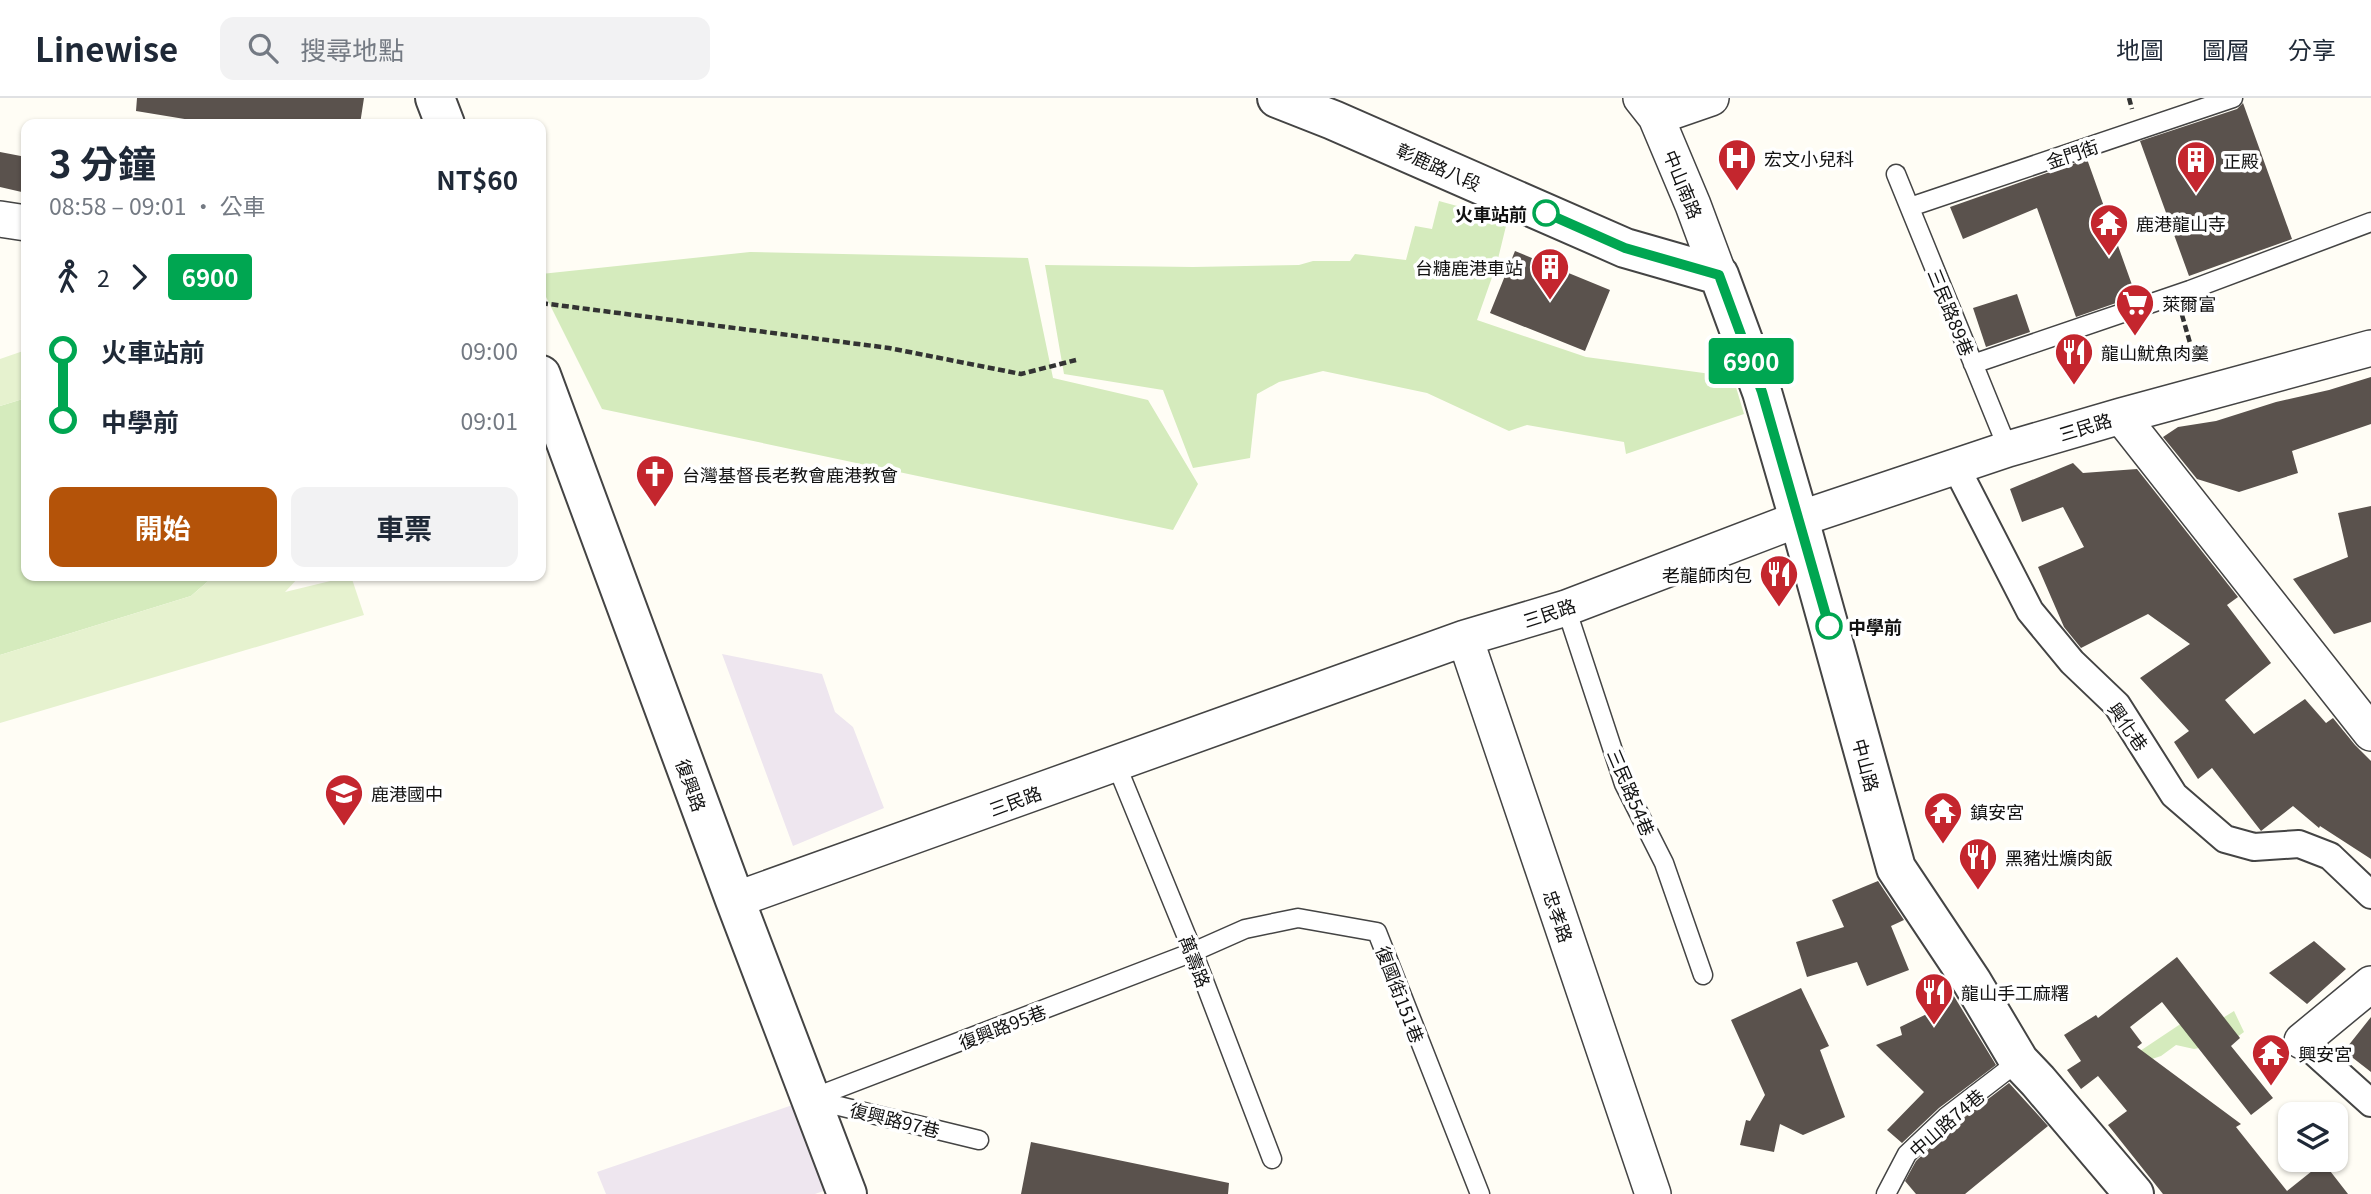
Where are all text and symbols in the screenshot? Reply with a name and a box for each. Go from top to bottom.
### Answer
search box [220,17,710,80]
text: Linewise [35,24,178,72]
icon: search [244,29,282,67]
text: 搜尋地點 [300,30,404,67]
text: 地圖 [2116,31,2164,66]
text: 圖層 [2202,31,2250,66]
text: 分享 [2288,31,2336,66]
street label: 金門街 [2042,132,2102,174]
text: 3 分鐘 [49,134,156,189]
street label: 彰鹿路八段 [1393,136,1485,196]
hospital icon: 宏文小兒科 [1716,137,1758,192]
building icon: 正殿 [2175,139,2217,194]
place label: 宏文小兒科 [1764,145,1854,171]
street label: 中山南路 [1658,146,1710,222]
place label: 正殿 [2223,147,2259,173]
text: NT$60 [436,160,518,197]
text: 08:58 – 09:01 · 公車 [49,188,266,222]
place label: 火車站前 [1455,200,1527,226]
marker: 火車站前 [1533,200,1559,226]
temple icon: 鹿港龍山寺 [2088,202,2130,257]
place label: 鹿港龍山寺 [2136,210,2226,236]
building icon: 台糖鹿港車站 [1529,246,1571,301]
place label: 台糖鹿港車站 [1415,254,1523,280]
icon: walk [49,258,87,296]
icon: forward [120,258,158,296]
text: 6900 [182,259,238,294]
text: 2 [97,260,110,294]
street label: 三民路89巷 [1923,264,1981,360]
supermarket icon: 萊爾富 [2114,282,2156,337]
place label: 萊爾富 [2162,290,2216,316]
restaurant icon: 龍山魷魚肉羹 [2053,331,2095,386]
text: 火車站前 [101,332,205,369]
text: 09:00 [461,333,518,367]
line badge: 6900 [1702,338,1800,384]
place label: 龍山魷魚肉羹 [2101,339,2209,365]
text: 6900 [1723,343,1779,378]
text: 中學前 [101,402,179,439]
text: 09:01 [461,403,518,437]
street label: 三民路 [2055,406,2115,446]
church icon: 台灣基督長老教會鹿港教會 [634,453,676,508]
place label: 台灣基督長老教會鹿港教會 [682,461,898,487]
button: 開始 [49,487,277,567]
button: 車票 [291,487,518,567]
restaurant icon: 老龍師肉包 [1758,553,1800,608]
place label: 老龍師肉包 [1662,561,1752,587]
street label: 三民路 [1519,591,1579,633]
marker: 中學前 [1816,613,1842,639]
place label: 中學前 [1848,613,1902,639]
street label: 興化巷 [2103,696,2155,756]
street label: 中山路 [1847,736,1887,794]
street label: 三民路54巷 [1602,745,1662,839]
street label: 復興路 [671,755,713,815]
school or university icon: 鹿港國中 [323,772,365,827]
street label: 三民路 [985,779,1045,821]
place label: 鹿港國中 [371,780,443,806]
temple icon: 鎮安宮 [1922,790,1964,845]
place label: 鎮安宮 [1970,798,2024,824]
restaurant icon: 黑豬灶爌肉飯 [1957,836,1999,891]
place label: 黑豬灶爌肉飯 [2005,844,2113,870]
street label: 忠孝路 [1538,886,1580,946]
street label: 萬壽路 [1174,931,1218,991]
street label: 復國街151巷 [1371,942,1431,1046]
restaurant icon: 龍山手工麻糬 [1913,971,1955,1026]
place label: 龍山手工麻糬 [1961,979,2069,1005]
street label: 復興路95巷 [954,997,1050,1055]
temple icon: 興安宮 [2250,1032,2292,1087]
place label: 興安宮 [2298,1040,2352,1066]
street label: 中山路74巷 [1903,1082,1989,1162]
street label: 復興路97巷 [847,1095,943,1143]
map controls [2278,1102,2348,1172]
button: layers [2278,1102,2348,1172]

